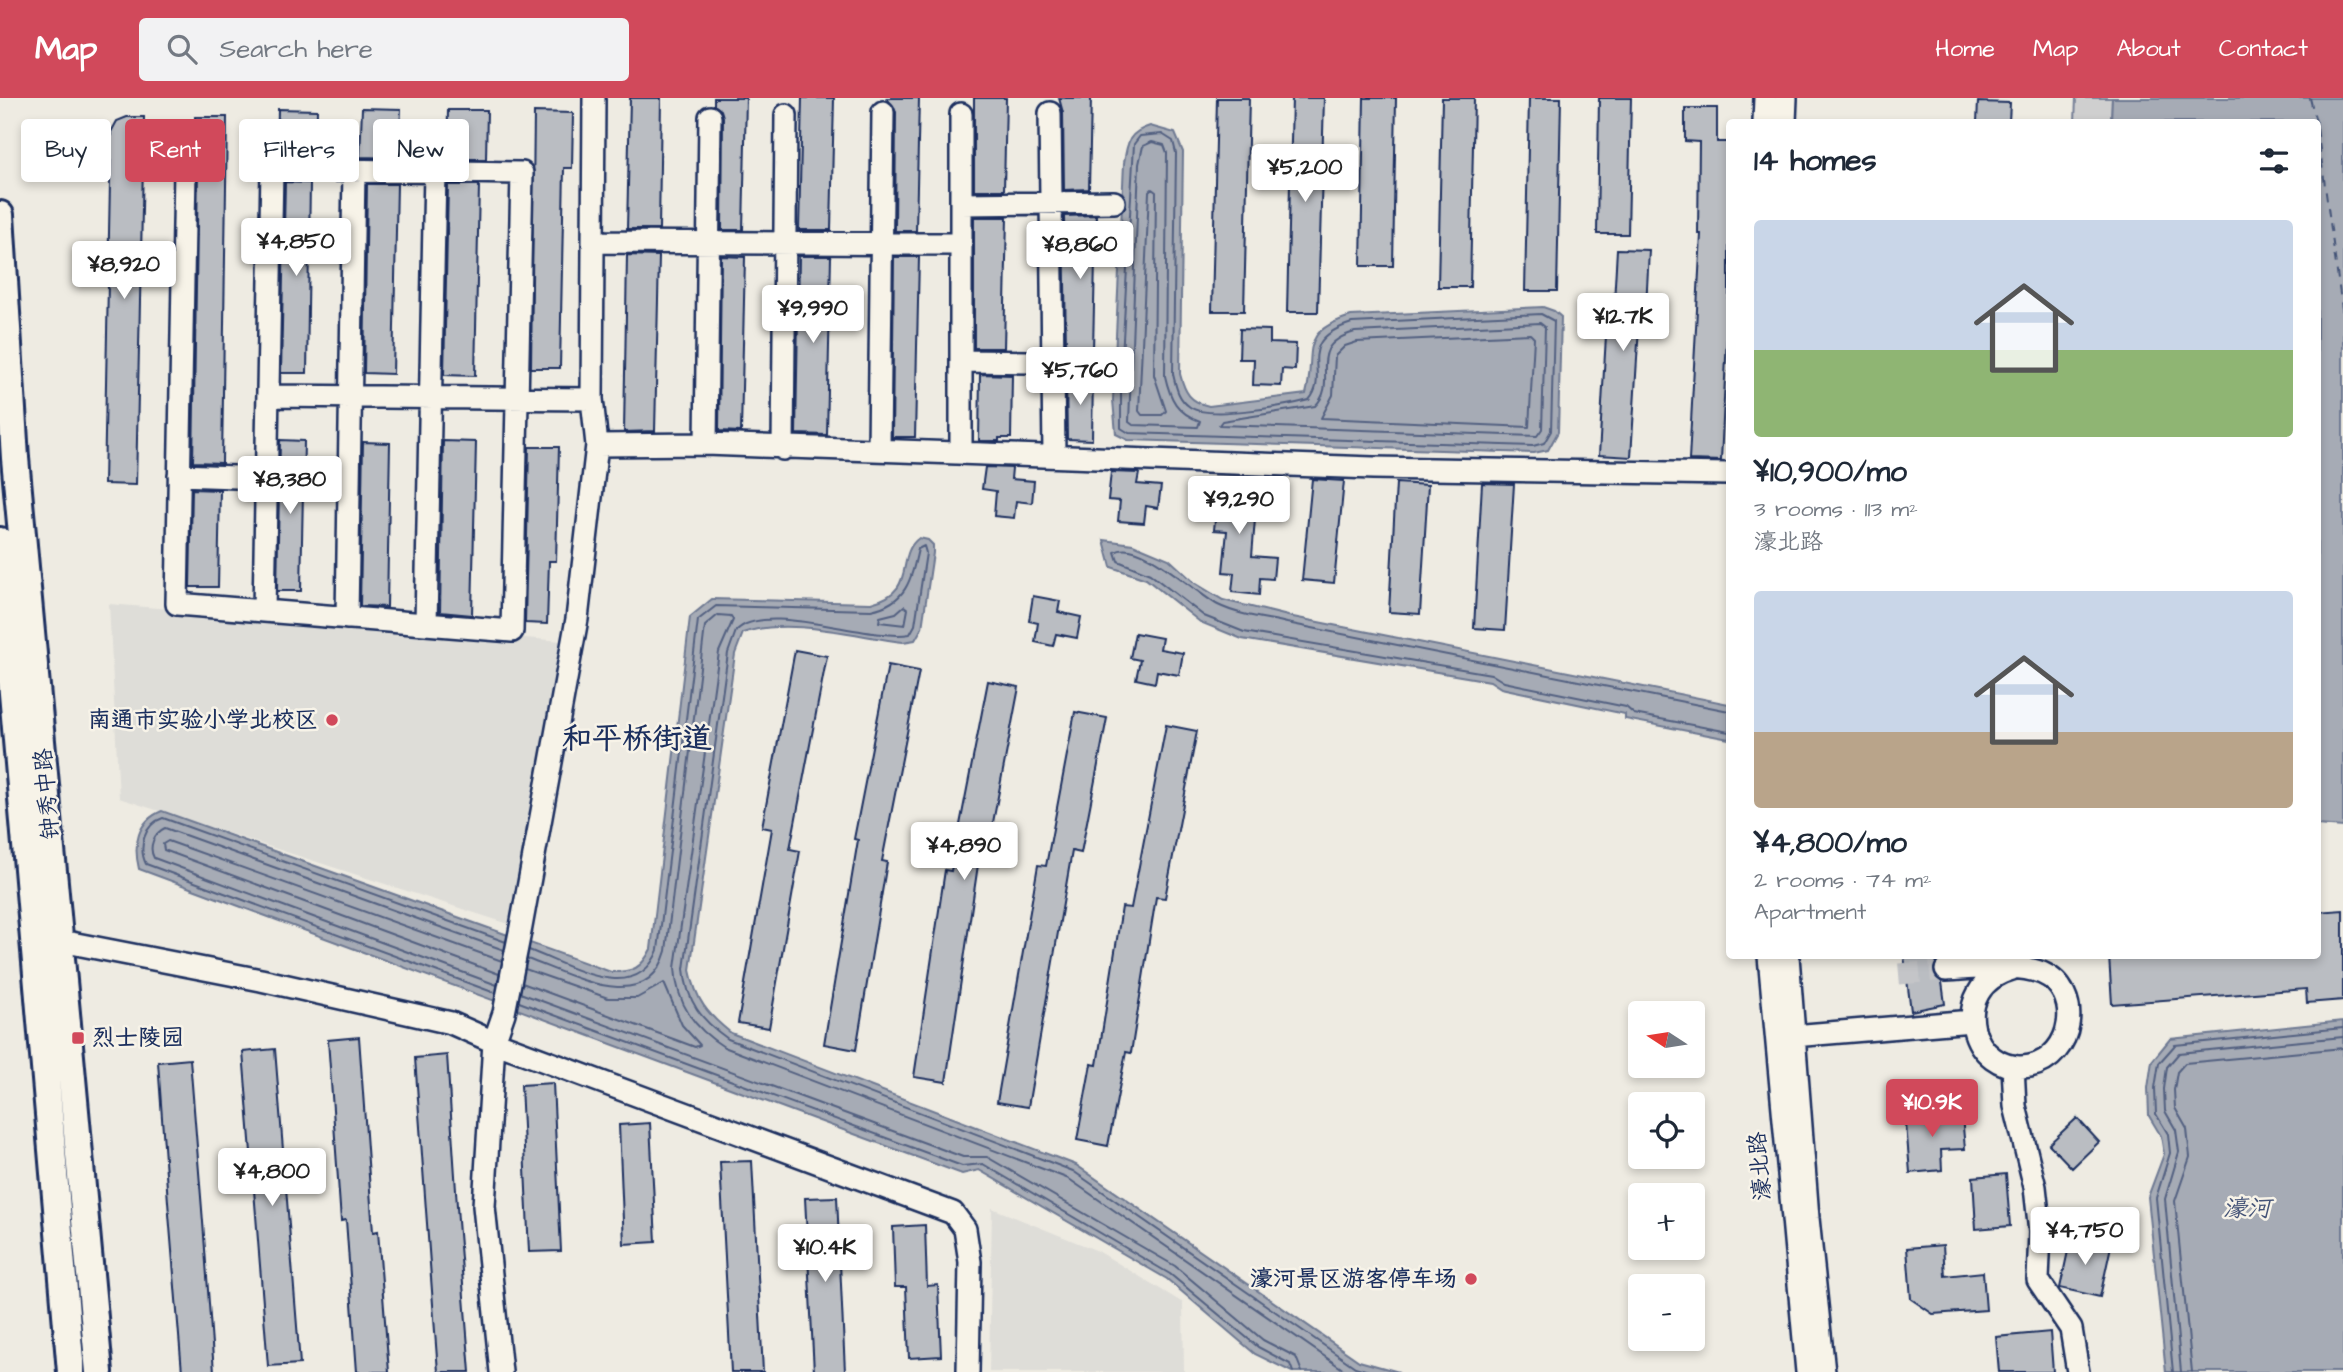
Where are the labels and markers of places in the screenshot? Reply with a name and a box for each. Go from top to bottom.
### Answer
pin: ¥5,200 [1248,144,1362,204]
pin: ¥4,850 [239,218,353,278]
pin: ¥8,860 [1023,222,1137,281]
pin: ¥8,920 [67,242,181,301]
pin: ¥9,990 [756,286,870,345]
pin: ¥12.7K [1566,294,1680,353]
pin: ¥5,760 [1023,348,1137,407]
pin: ¥8,380 [233,456,347,516]
pin: ¥9,290 [1182,476,1296,536]
place label: 南通市实验小学北校区 [88,704,318,736]
marker: 南通市实验小学北校区 [324,712,340,728]
pin: ¥4,890 [907,822,1021,882]
place label: 烈士陵园 [92,1022,184,1054]
marker: 烈士陵园 [70,1030,86,1046]
pin: ¥10.9K [1875,1080,1989,1139]
pin: ¥4,800 [215,1148,329,1208]
pin: ¥4,750 [2028,1208,2142,1267]
pin: ¥10.4K [768,1224,882,1284]
place label: 濠河景区游客停车场 [1250,1263,1457,1295]
marker: 濠河景区游客停车场 [1463,1271,1479,1287]

